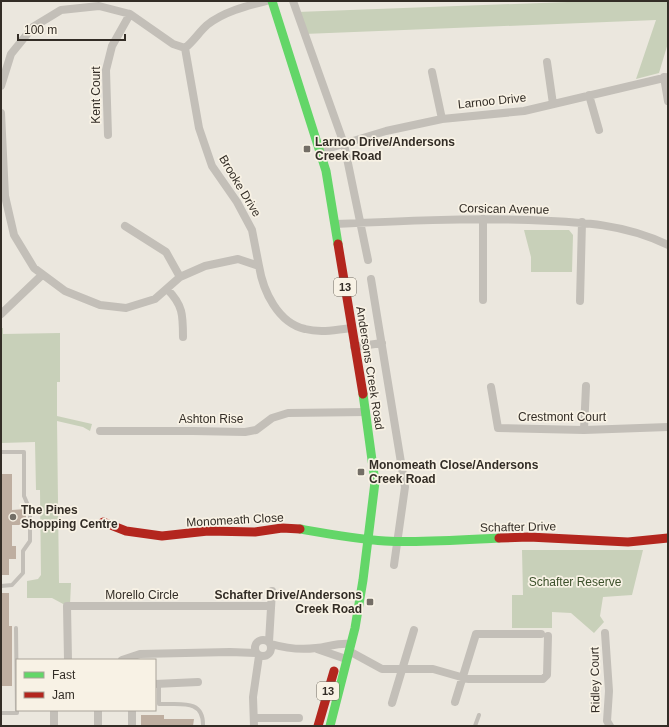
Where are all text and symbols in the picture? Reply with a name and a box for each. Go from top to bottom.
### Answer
scale bar [18,16,125,42]
text: 100 m [24,23,57,37]
street label: Kent Court [89,66,103,124]
street label: Larnoo Drive [457,90,527,112]
place label: Larnoo Drive/Andersons Creek Road [315,135,455,163]
marker: Larnoo Drive/Andersons Creek Road [302,144,312,154]
street label: Brooke Drive [216,153,264,220]
street label: Corsican Avenue [459,201,550,217]
road number: 13 [334,278,356,296]
street label: Andersons Creek Road [353,305,387,431]
street label: Crestmont Court [518,410,607,424]
street label: Ashton Rise [179,412,244,426]
place label: Monomeath Close/Andersons Creek Road [369,458,539,486]
marker: Monomeath Close/Andersons Creek Road [356,467,366,477]
place label: The Pines Shopping Centre [21,503,118,531]
street label: Monomeath Close [186,510,284,530]
marker: The Pines Shopping Centre [8,512,18,522]
street label: Schafter Drive [480,519,556,535]
park label: Schafter Reserve [529,575,622,589]
street label: Morello Circle [105,588,179,602]
place label: Schafter Drive/Andersons Creek Road [215,588,362,616]
marker: Schafter Drive/Andersons Creek Road [365,597,375,607]
street label: Ridley Court [587,646,603,713]
legend [16,659,156,711]
text: Fast [52,668,76,682]
road number: 13 [317,682,339,700]
text: Jam [52,688,75,702]

